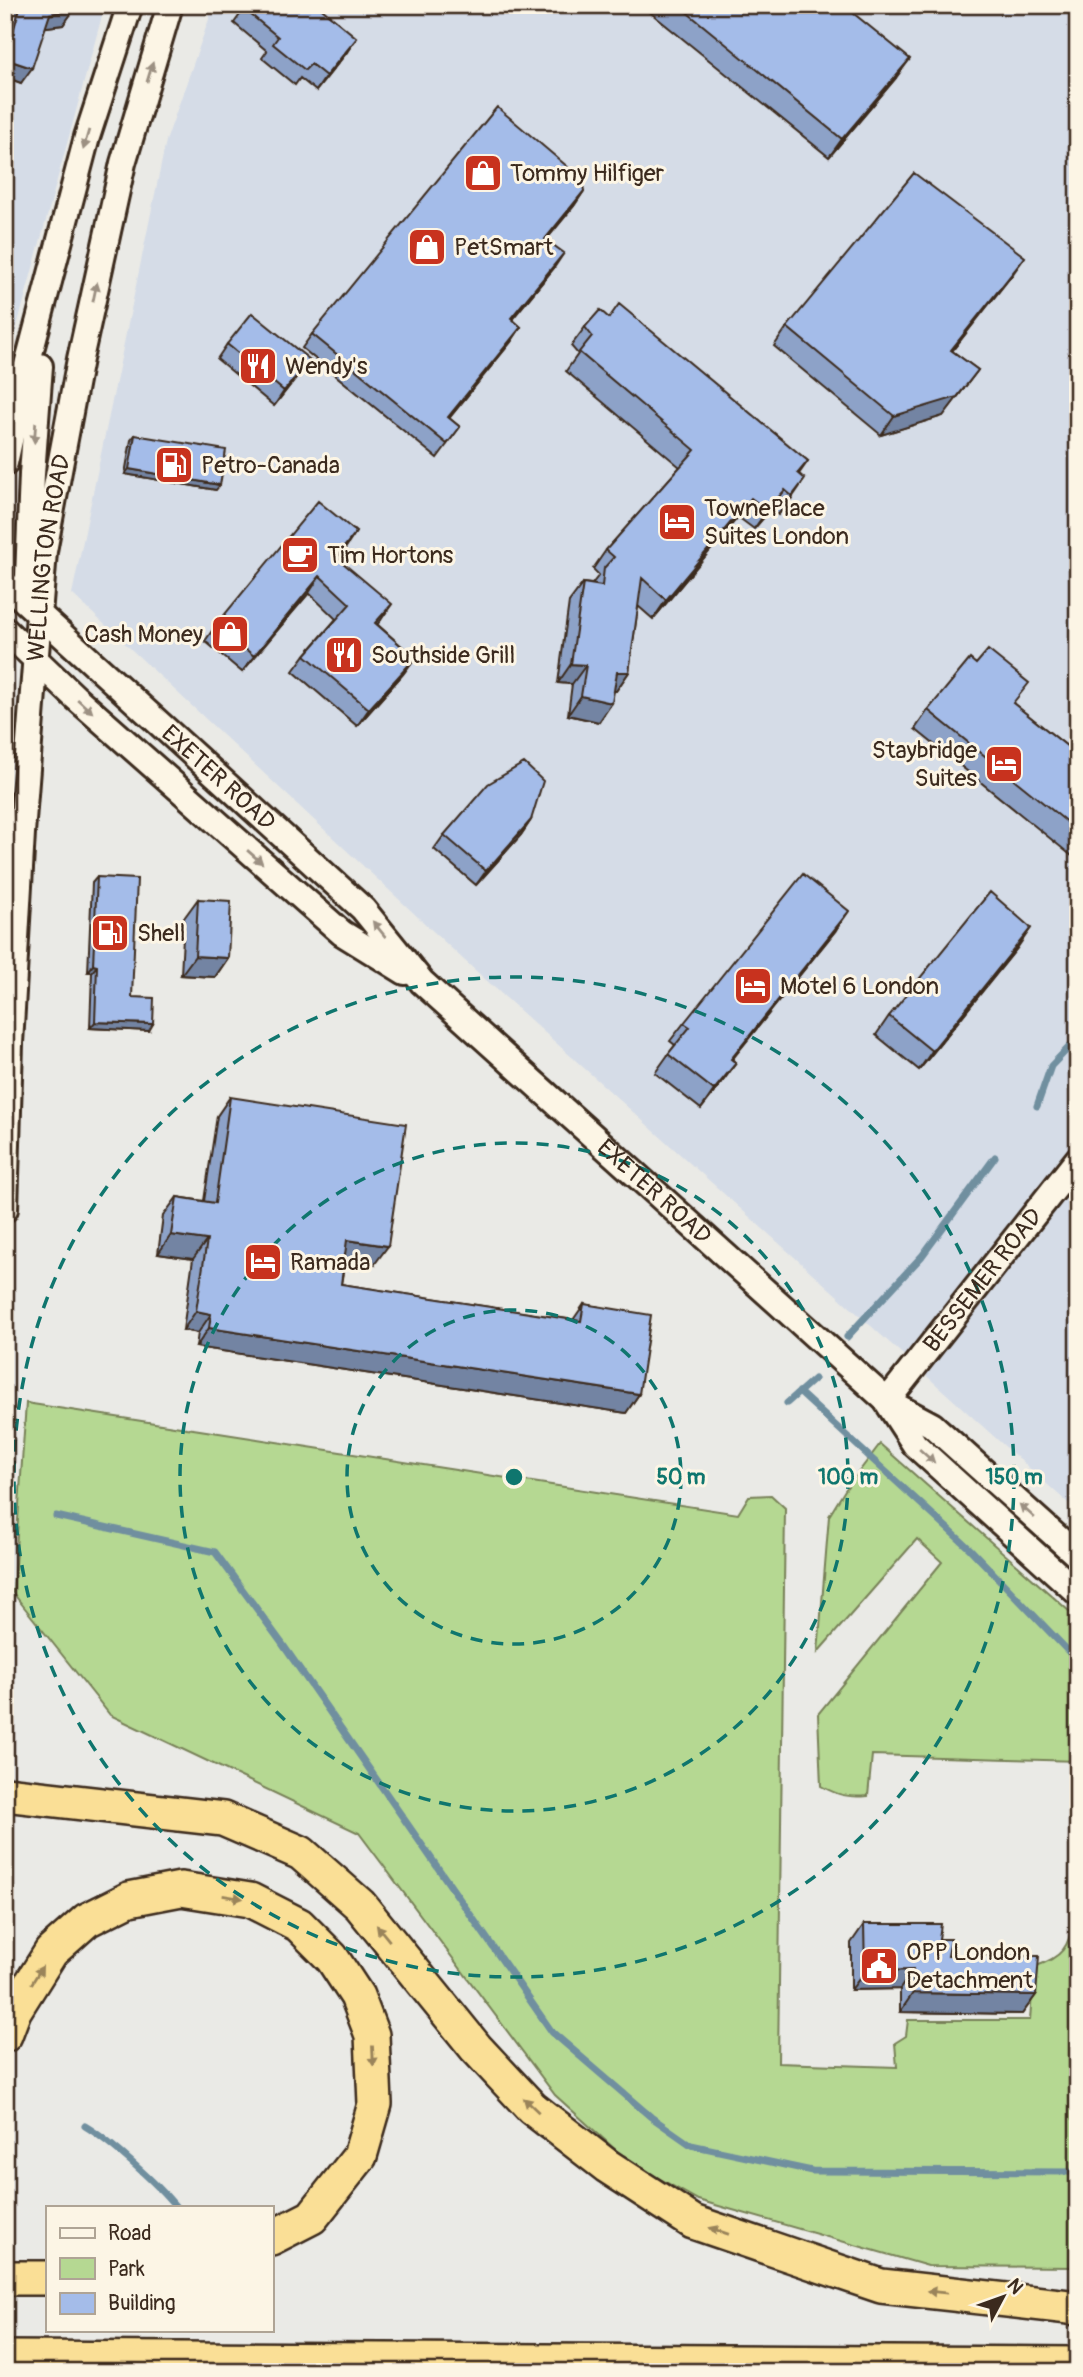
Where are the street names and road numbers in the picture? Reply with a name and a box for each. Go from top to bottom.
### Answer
street label: WELLINGTON ROAD [21,452,76,662]
street label: EXETER ROAD [156,719,281,837]
street label: EXETER ROAD [592,1133,717,1250]
street label: BESSEMER ROAD [917,1202,1048,1358]

